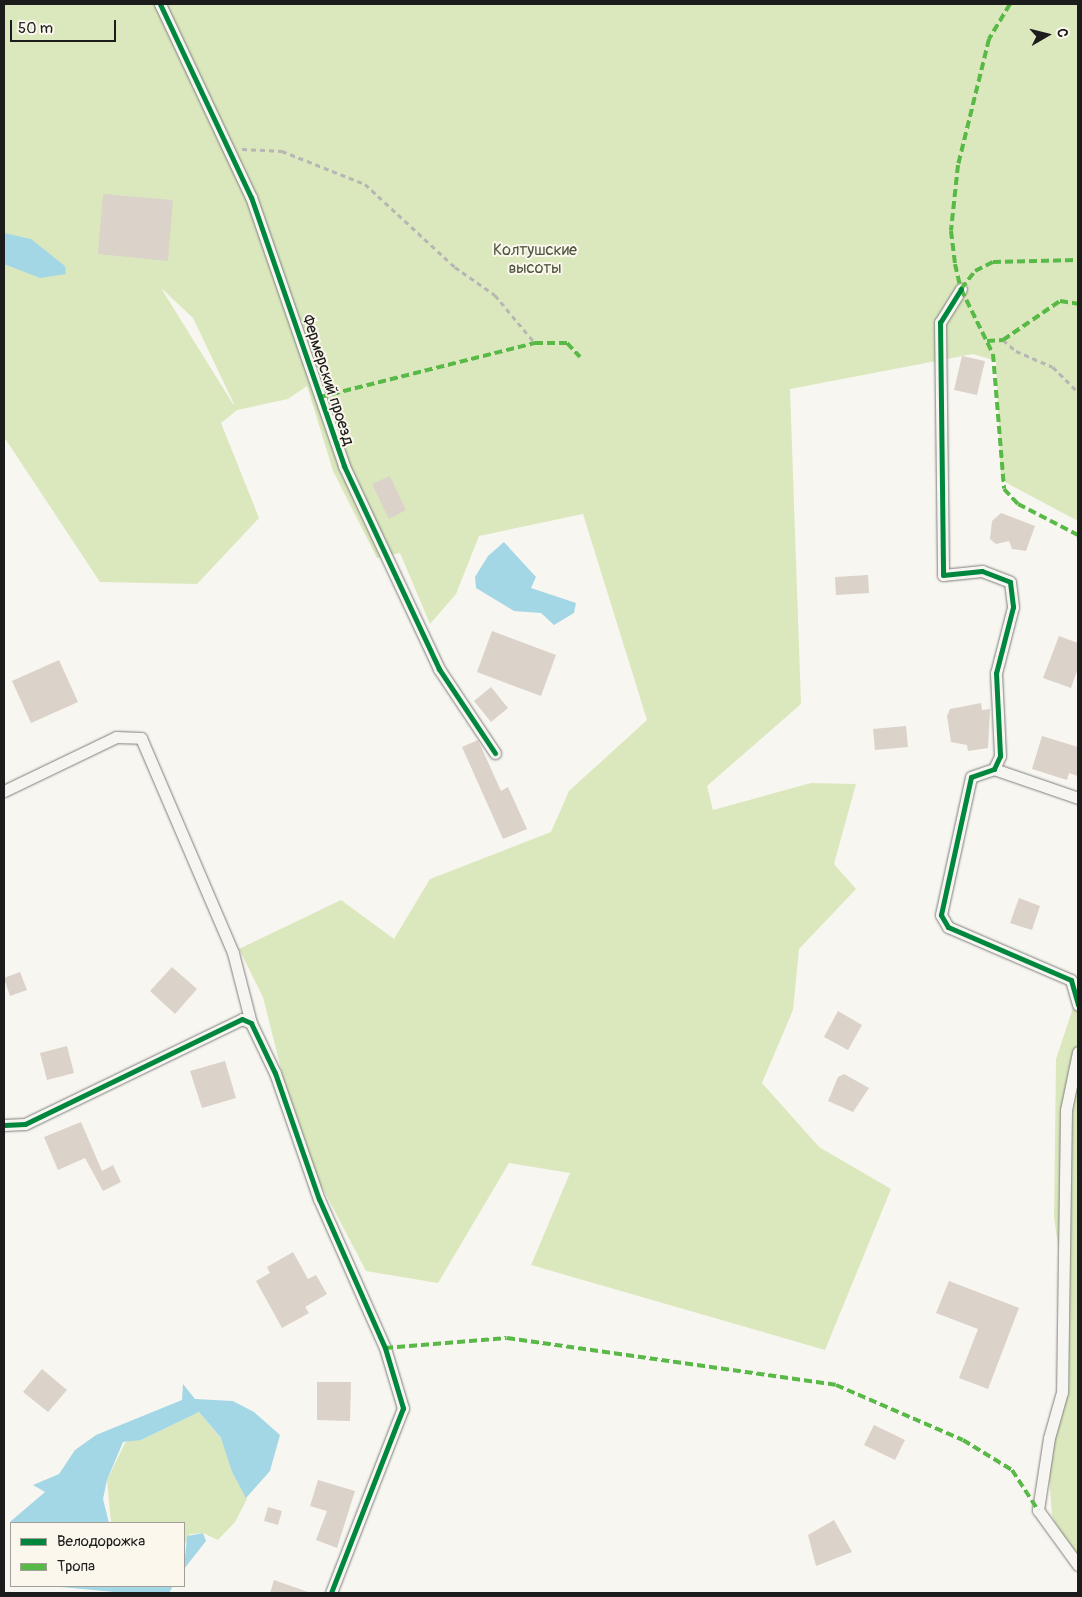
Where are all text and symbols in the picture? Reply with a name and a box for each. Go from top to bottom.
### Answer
scale bar [12,10,119,42]
north arrow [1022,10,1072,60]
text: 50 m [18,19,53,38]
text: С [1053,27,1071,38]
park label: Колтушские высоты [493,240,577,278]
street label: Фермерский проезд [298,312,358,448]
legend [10,1522,185,1587]
text: Велодорожка [57,1532,145,1551]
text: Тропа [57,1557,95,1576]

